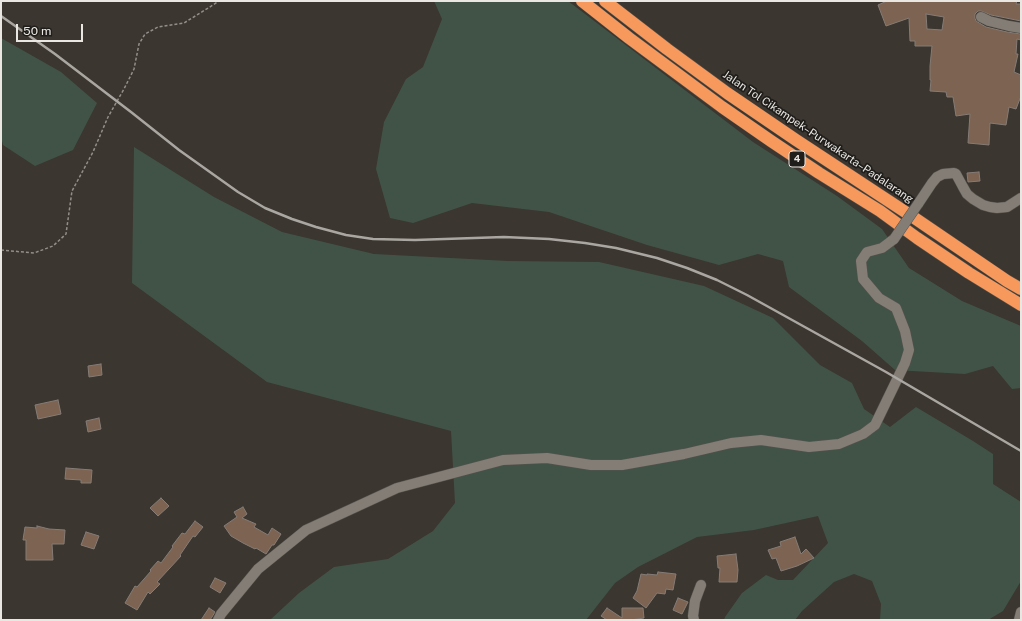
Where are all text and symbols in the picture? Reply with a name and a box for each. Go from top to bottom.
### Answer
scale bar [18,16,85,42]
text: 50 m [23,24,51,38]
street label: Jalan Tol Cikampek–Purwakarta–Padalarang [720,68,916,206]
road number: 4 [789,151,805,167]

